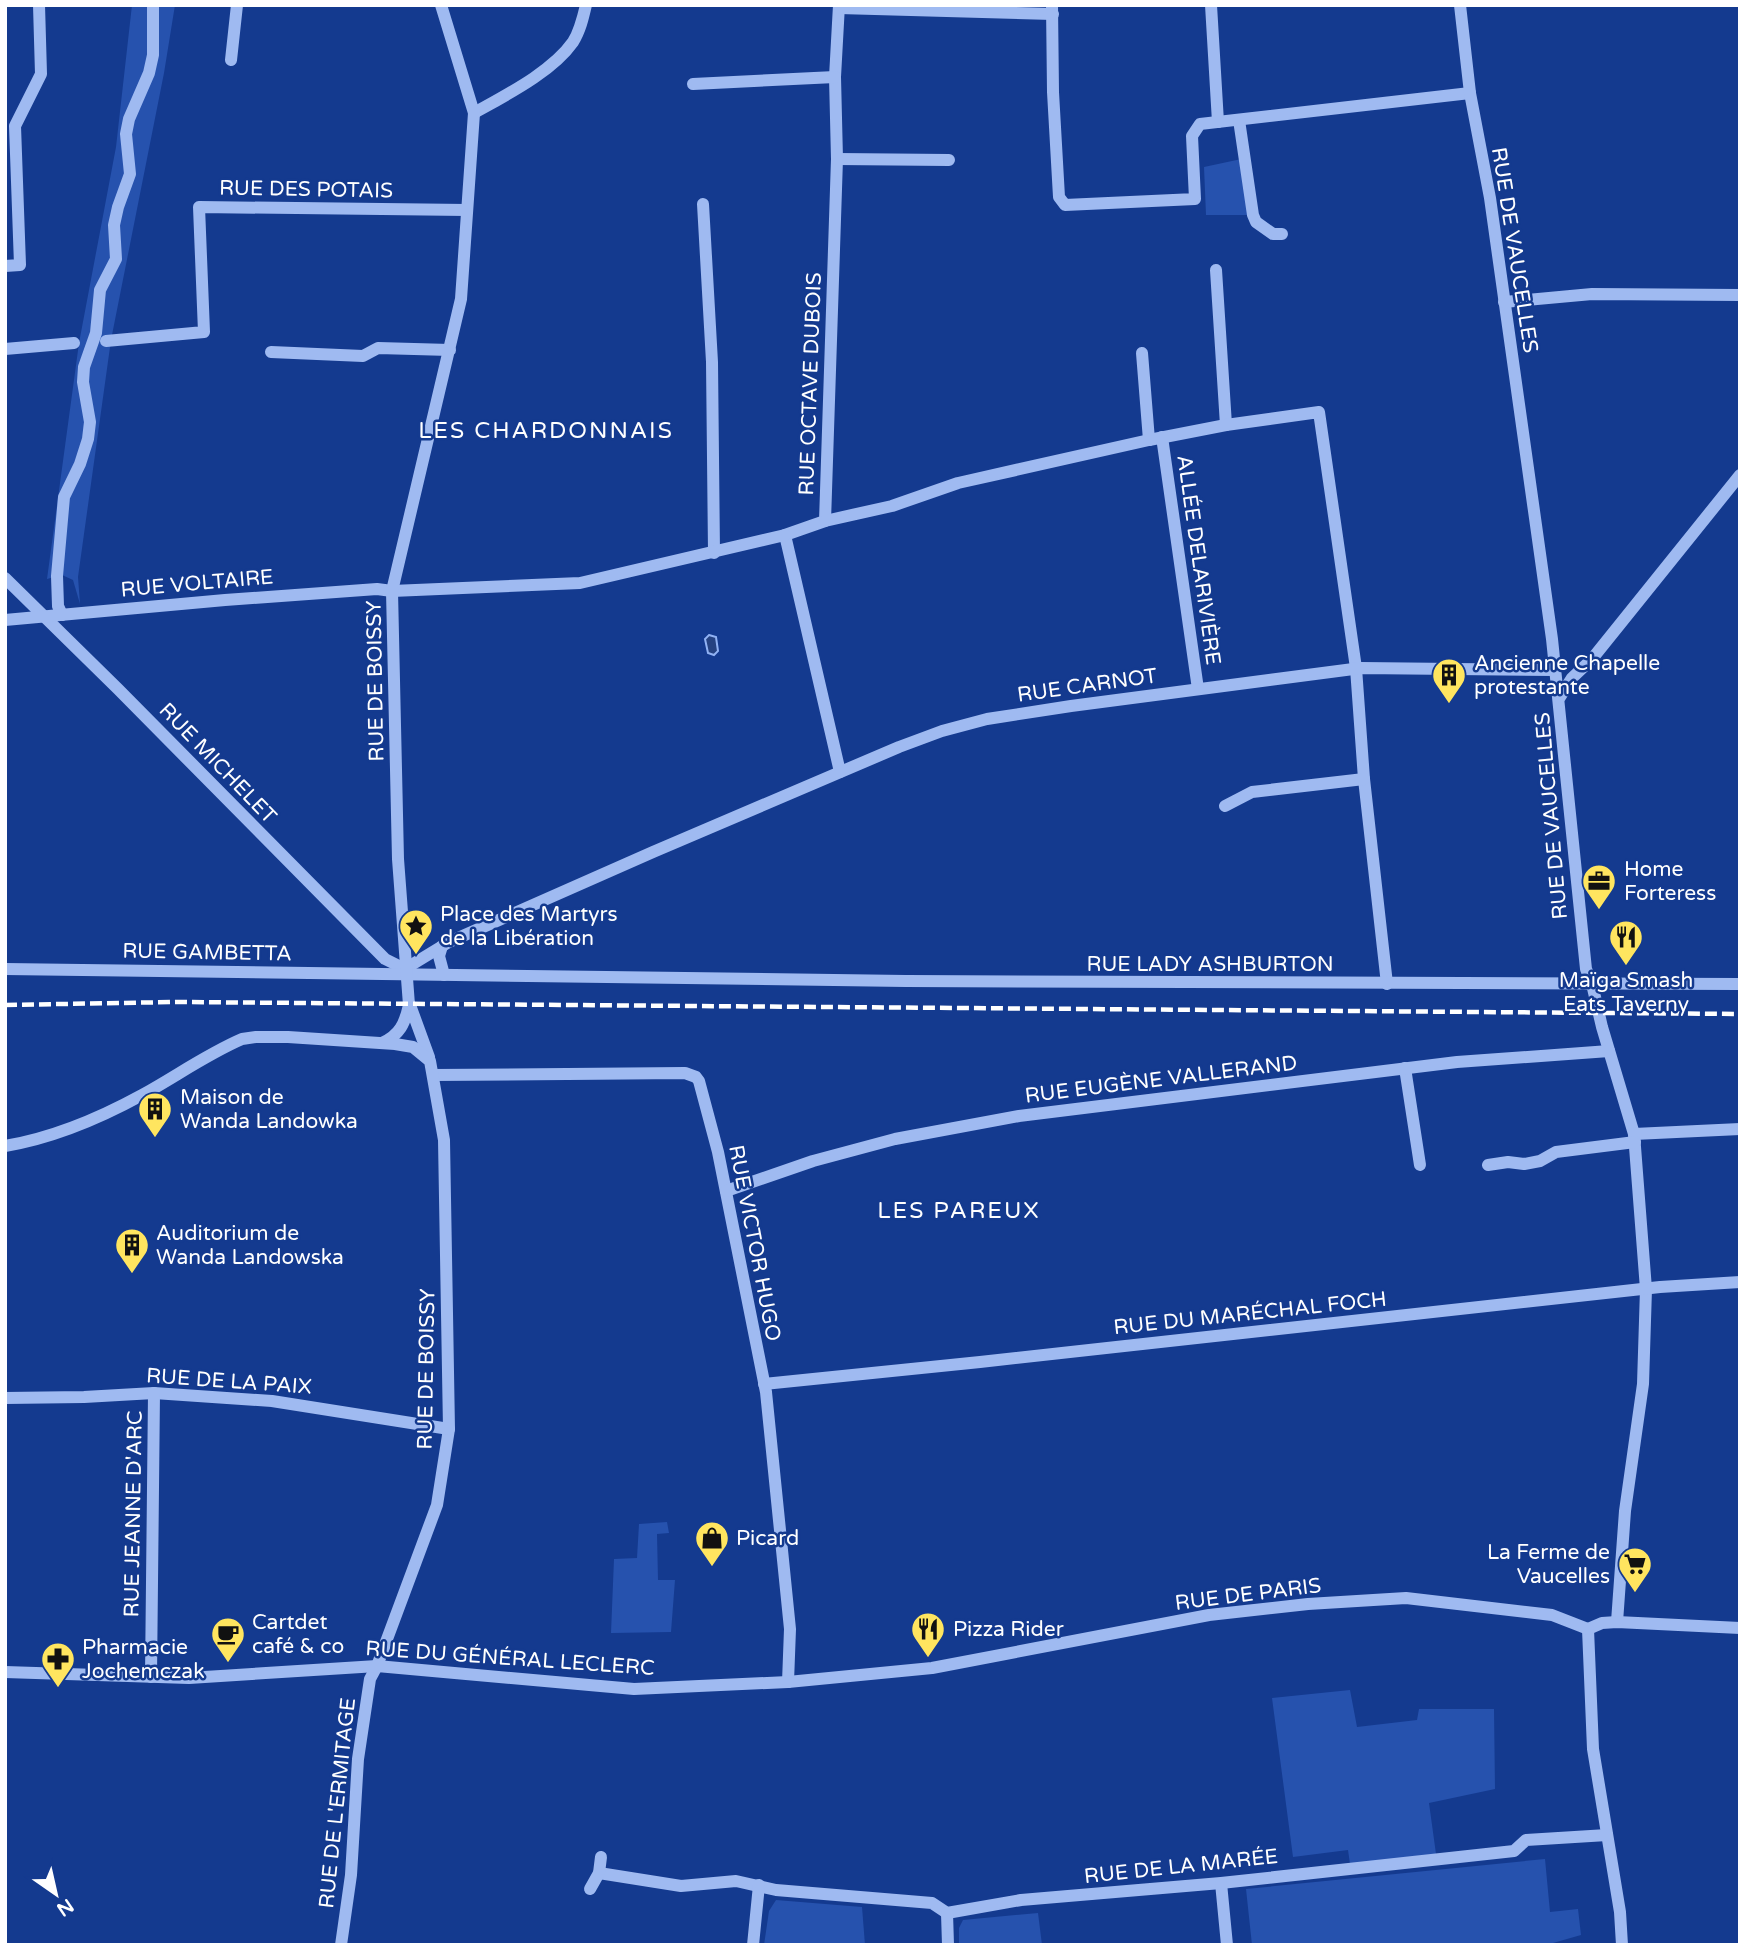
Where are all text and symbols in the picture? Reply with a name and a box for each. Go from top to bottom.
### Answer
street label: RUE DE VAUCELLES [1486,146,1543,355]
street label: RUE DES POTAIS [219,175,393,204]
street label: RUE OCTAVE DUBOIS [794,272,827,496]
district label: LES CHARDONNAIS [418,417,674,445]
street label: ALLÉE DELARIVIÈRE [1171,453,1226,667]
street label: RUE VOLTAIRE [120,564,274,603]
street label: RUE DE BOISSY [362,600,389,762]
place label: Ancienne Chapelle protestante [1474,651,1660,700]
building icon: Ancienne Chapelle protestante [1430,656,1468,705]
street label: RUE CARNOT [1015,663,1159,708]
street label: RUE MICHELET [154,698,282,829]
street label: RUE DE VAUCELLES [1530,711,1573,921]
place label: Home Forteress [1624,857,1716,906]
office icon: Home Forteress [1580,862,1618,911]
place label: Place des Martyrs de la Libération [440,902,618,951]
place icon: Place des Martyrs de la Libération [397,907,435,956]
restaurant icon: Maïga Smash Eats Taverny [1607,918,1645,967]
street label: RUE GAMBETTA [122,939,292,966]
street label: RUE LADY ASHBURTON [1086,952,1334,977]
place label: Maïga Smash Eats Taverny [1559,968,1693,1017]
street label: RUE EUGÈNE VALLERAND [1023,1050,1299,1109]
place label: Maison de Wanda Landowka [180,1085,358,1134]
building icon: Maison de Wanda Landowka [136,1090,174,1139]
street label: RUE VICTOR HUGO [723,1143,786,1343]
district label: LES PAREUX [877,1197,1041,1225]
place label: Auditorium de Wanda Landowska [156,1221,344,1270]
building icon: Auditorium de Wanda Landowska [113,1226,151,1275]
street label: RUE DU MARÉCHAL FOCH [1112,1287,1388,1340]
street label: RUE DE BOISSY [413,1288,440,1450]
street label: RUE DE LA PAIX [145,1363,313,1400]
street label: RUE JEANNE D'ARC [119,1410,148,1618]
shop icon: Picard [693,1519,731,1568]
place label: Picard [736,1526,799,1551]
place label: La Ferme de Vaucelles [1487,1540,1610,1589]
supermarket icon: La Ferme de Vaucelles [1616,1545,1654,1594]
street label: RUE DE PARIS [1174,1573,1323,1616]
place label: Cartdet café & co [252,1610,344,1659]
restaurant icon: Pizza Rider [909,1610,947,1659]
cafe icon: Cartdet café & co [209,1615,247,1664]
place label: Pizza Rider [953,1617,1064,1642]
place label: Pharmacie Jochemczak [82,1635,205,1684]
street label: RUE DU GÉNÉRAL LECLERC [365,1636,655,1681]
pharmacy icon: Pharmacie Jochemczak [39,1640,77,1689]
street label: RUE DE L'ERMITAGE [314,1696,361,1910]
street label: RUE DE LA MARÉE [1083,1844,1279,1889]
north arrow [21,1859,91,1929]
text: N [52,1894,77,1921]

